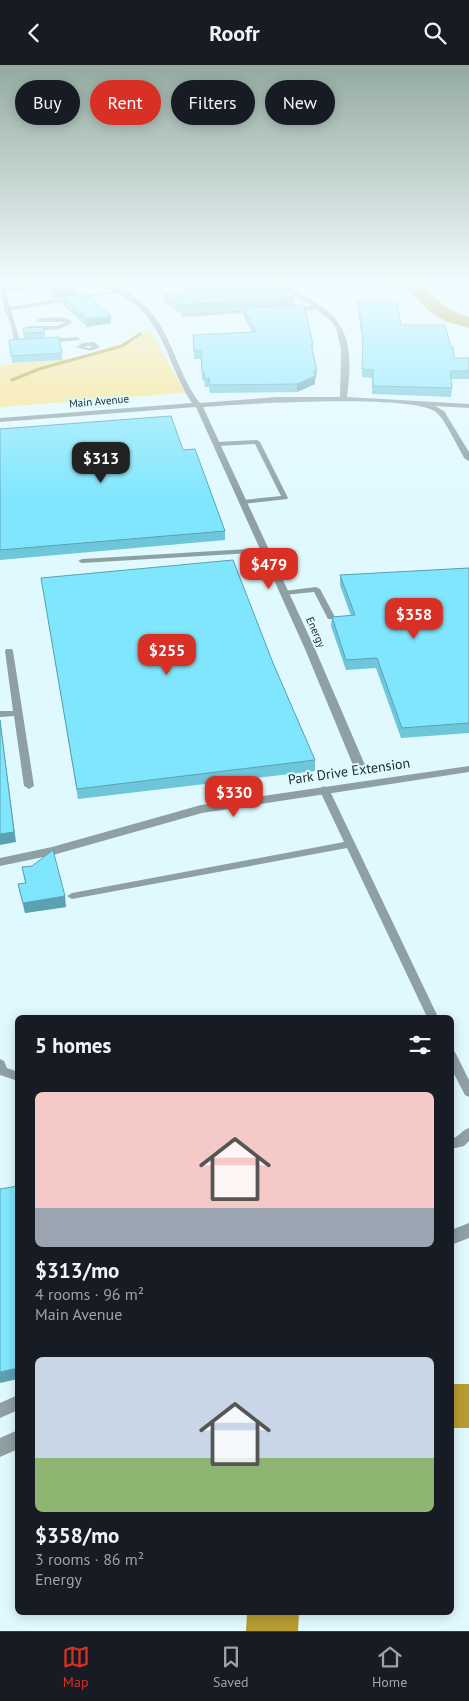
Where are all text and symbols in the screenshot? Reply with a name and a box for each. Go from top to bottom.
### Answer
icon: back [20,19,48,47]
text: Roofr [209,19,260,47]
icon: search [421,19,449,47]
chip: Buy [15,80,80,125]
chip: Rent [90,80,161,125]
chip: Filters [171,80,255,125]
chip: New [265,80,335,125]
street label: Main Avenue [68,391,130,411]
pin: $313 [71,441,131,484]
text: $313 [83,448,119,468]
pin: $479 [239,547,299,590]
text: $479 [251,554,287,574]
pin: $358 [384,597,444,640]
text: $358 [396,604,432,624]
street label: Energy [303,614,329,650]
pin: $255 [137,633,197,676]
text: $255 [149,640,185,660]
street label: Park Drive Extension [287,754,411,788]
pin: $330 [204,775,264,818]
text: $330 [216,782,252,802]
icon: filters [406,1031,434,1059]
text: 5 homes [35,1032,111,1059]
icon: home [190,1124,280,1214]
text: $313/mo [35,1257,119,1284]
text: 4 rooms · 96 m² [35,1284,144,1304]
text: Main Avenue [35,1304,122,1324]
icon: home [190,1389,280,1479]
text: $358/mo [35,1522,119,1549]
text: 3 rooms · 86 m² [35,1549,144,1569]
text: Energy [35,1569,82,1589]
tab: Map [62,1643,90,1691]
tab: Saved [213,1643,249,1691]
tab: Home [372,1643,407,1691]

